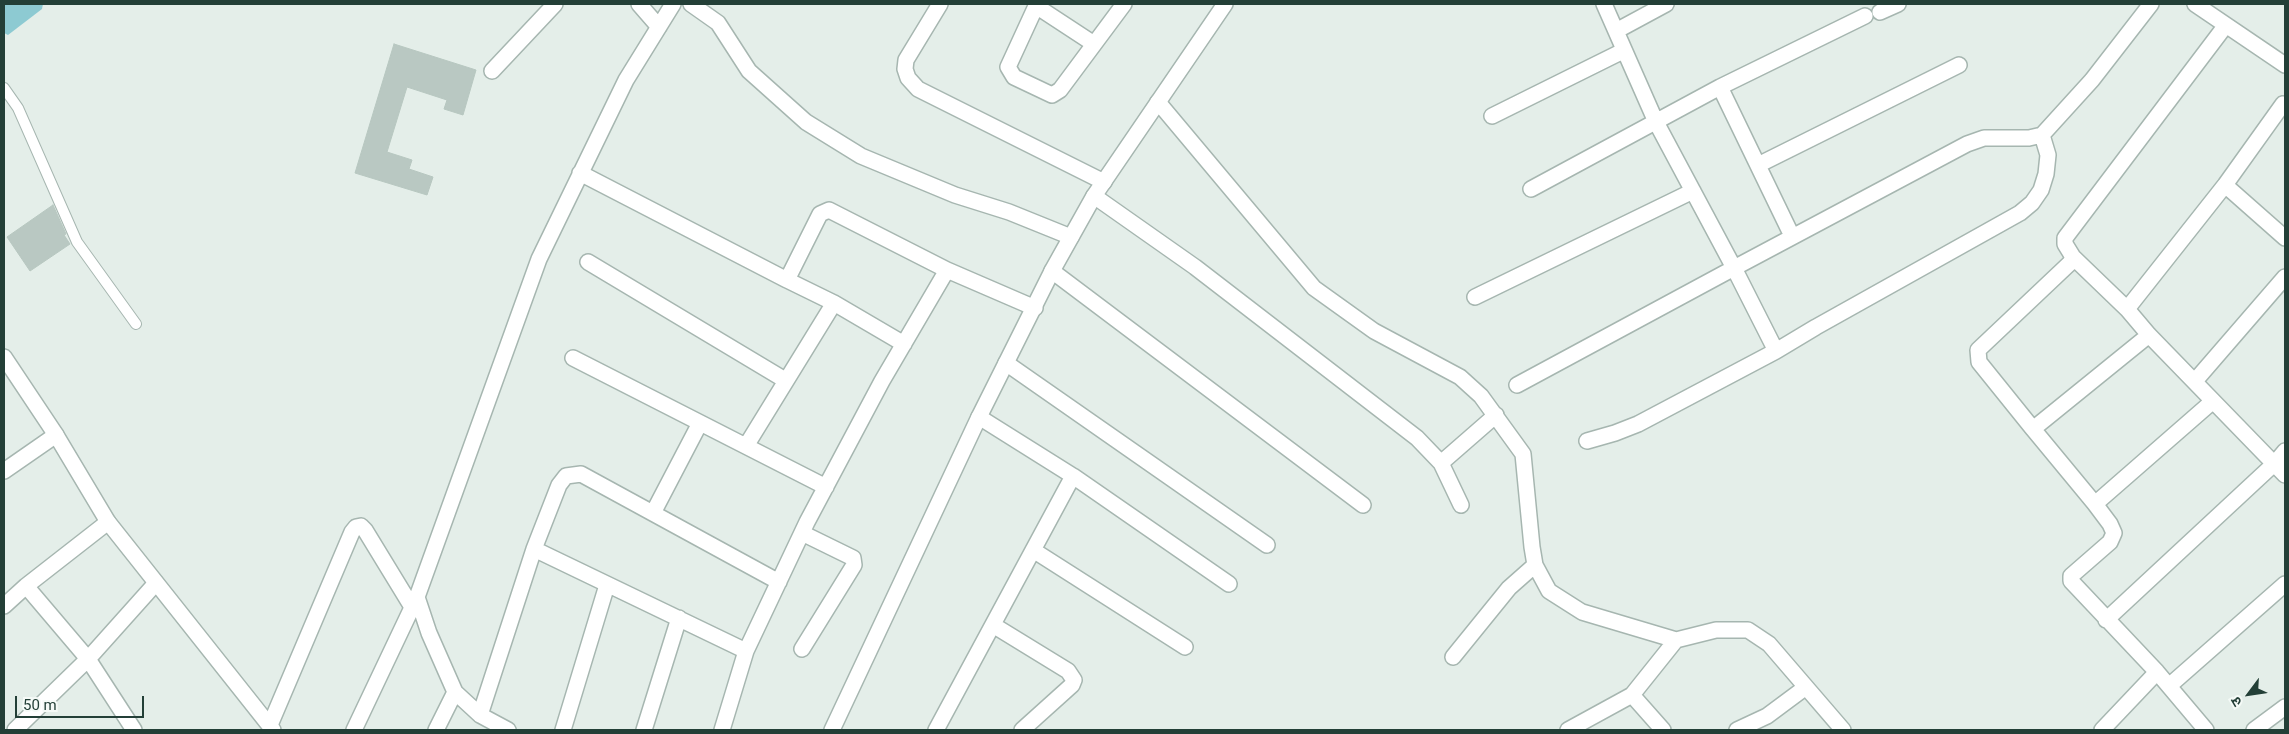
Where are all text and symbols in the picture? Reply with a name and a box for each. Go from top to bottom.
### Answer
north arrow [2224,669,2274,719]
scale bar [18,686,146,718]
text: उ [2227,694,2245,709]
text: 50 m [23,696,57,714]

